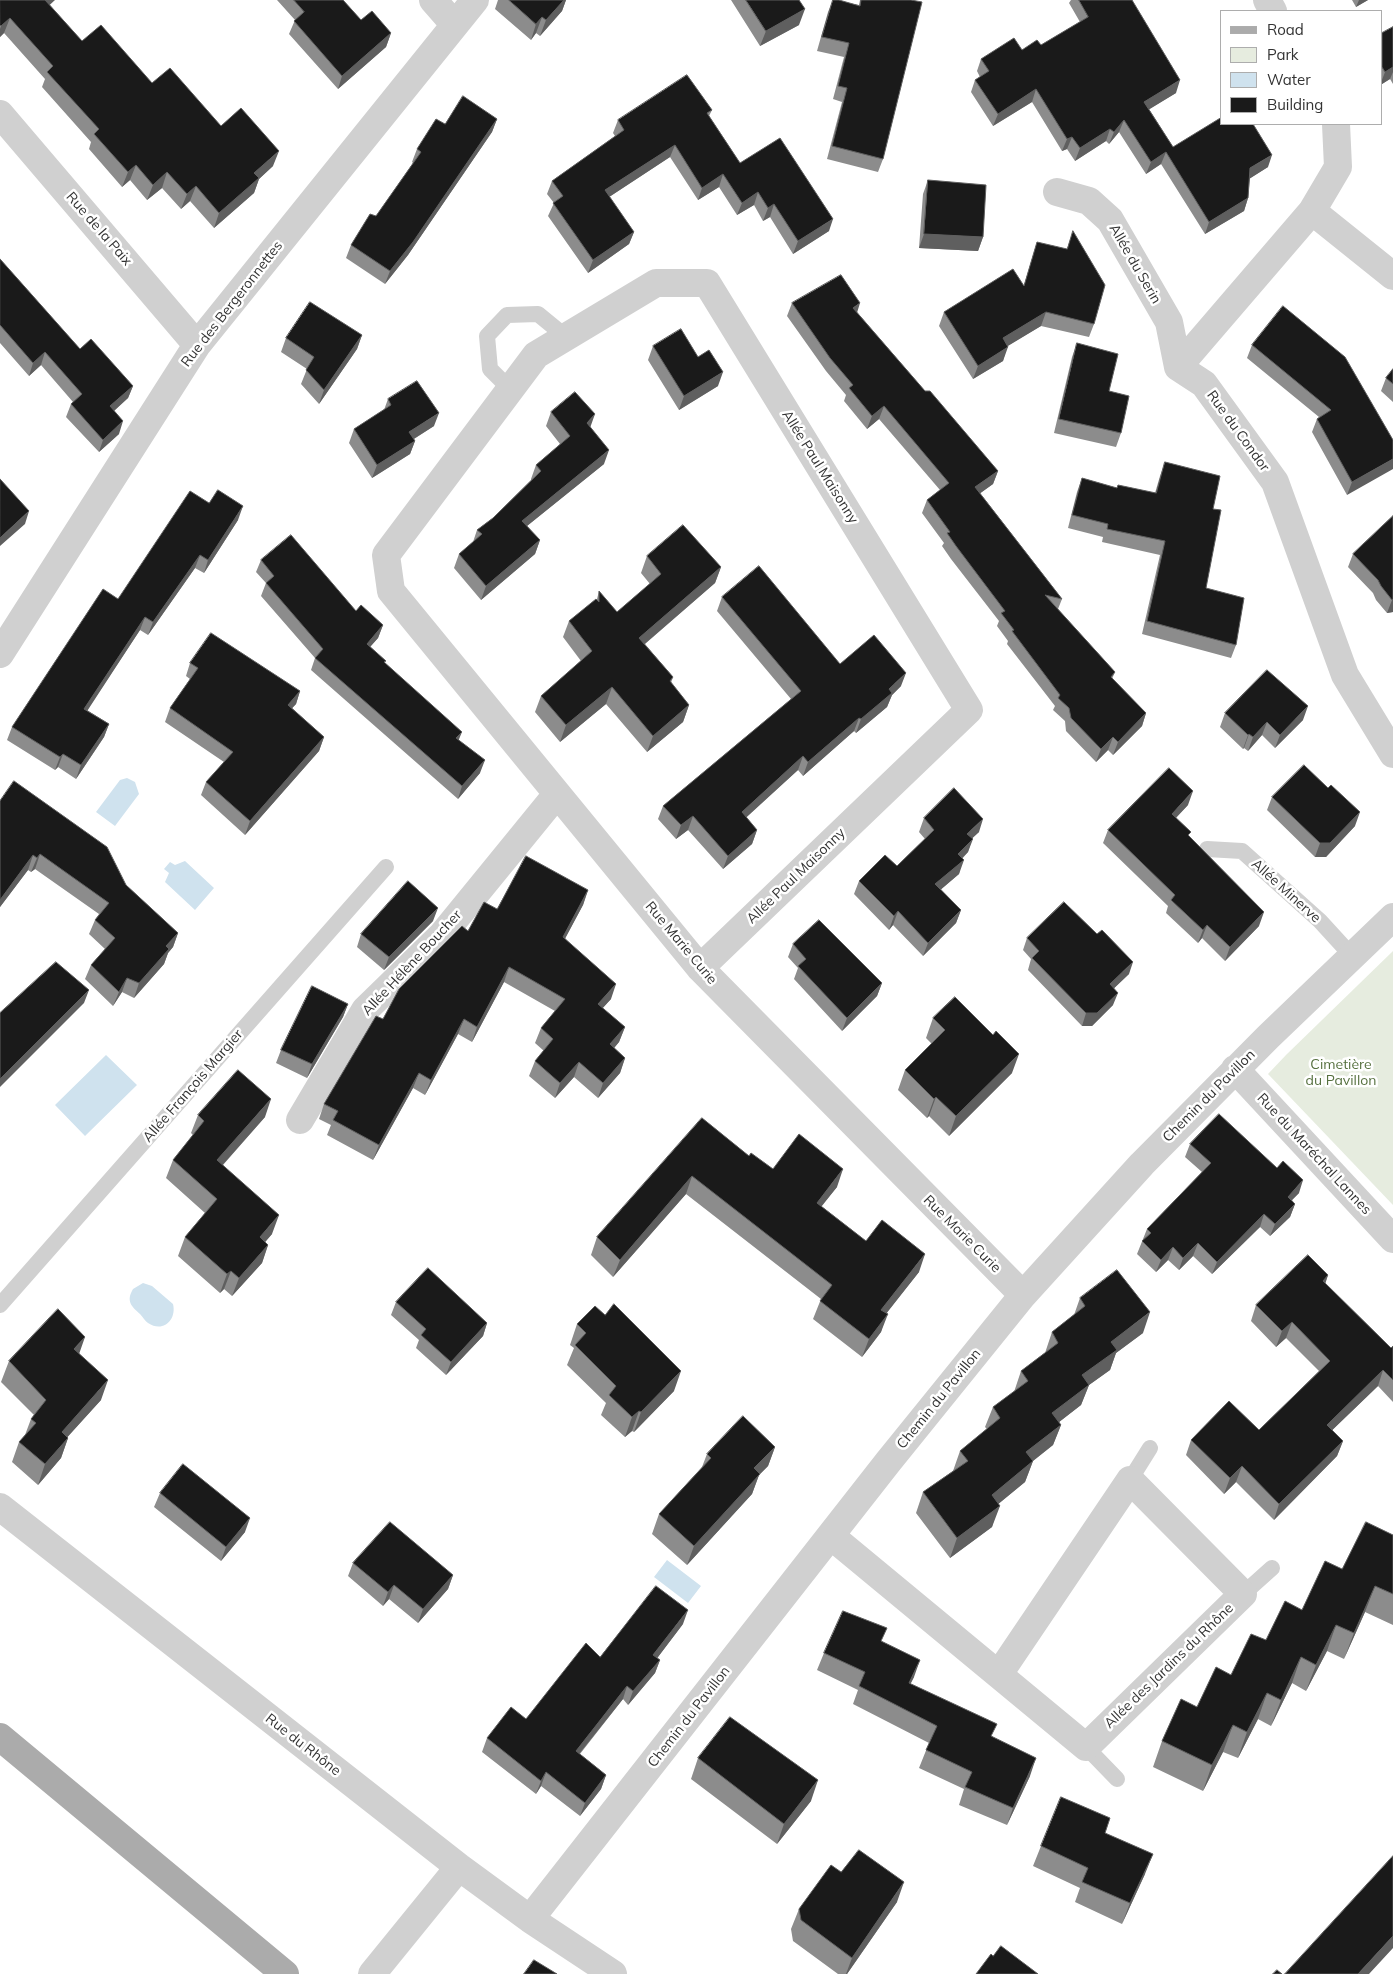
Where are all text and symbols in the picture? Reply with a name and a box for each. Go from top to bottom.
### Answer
legend [1220,10,1383,125]
text: Road [1267,20,1304,39]
text: Park [1267,45,1299,64]
text: Water [1267,70,1311,89]
text: Building [1267,95,1323,114]
street label: Rue de la Paix [62,189,136,269]
street label: Allée du Serin [1105,221,1165,307]
street label: Rue des Bergeronnettes [178,238,286,370]
street label: Rue du Condor [1203,387,1273,475]
street label: Allée Paul Maisonny [778,407,862,527]
street label: Allée Paul Maisonny [743,825,849,927]
street label: Allée Minerve [1248,855,1324,927]
street label: Rue Marie Curie [642,898,720,988]
street label: Allée Hélène Boucher [359,907,465,1019]
street label: Allée François Margier [139,1026,247,1146]
street label: Chemin du Pavillon [1159,1046,1259,1146]
park label: Cimetière du Pavillon [1306,1057,1376,1090]
street label: Rue du Maréchal Lannes [1253,1090,1375,1218]
street label: Rue Marie Curie [920,1192,1004,1276]
street label: Chemin du Pavillon [894,1346,984,1452]
street label: Allée des Jardins du Rhône [1101,1600,1237,1732]
street label: Chemin du Pavillon [644,1663,734,1771]
street label: Rue du Rhône [262,1710,344,1780]

